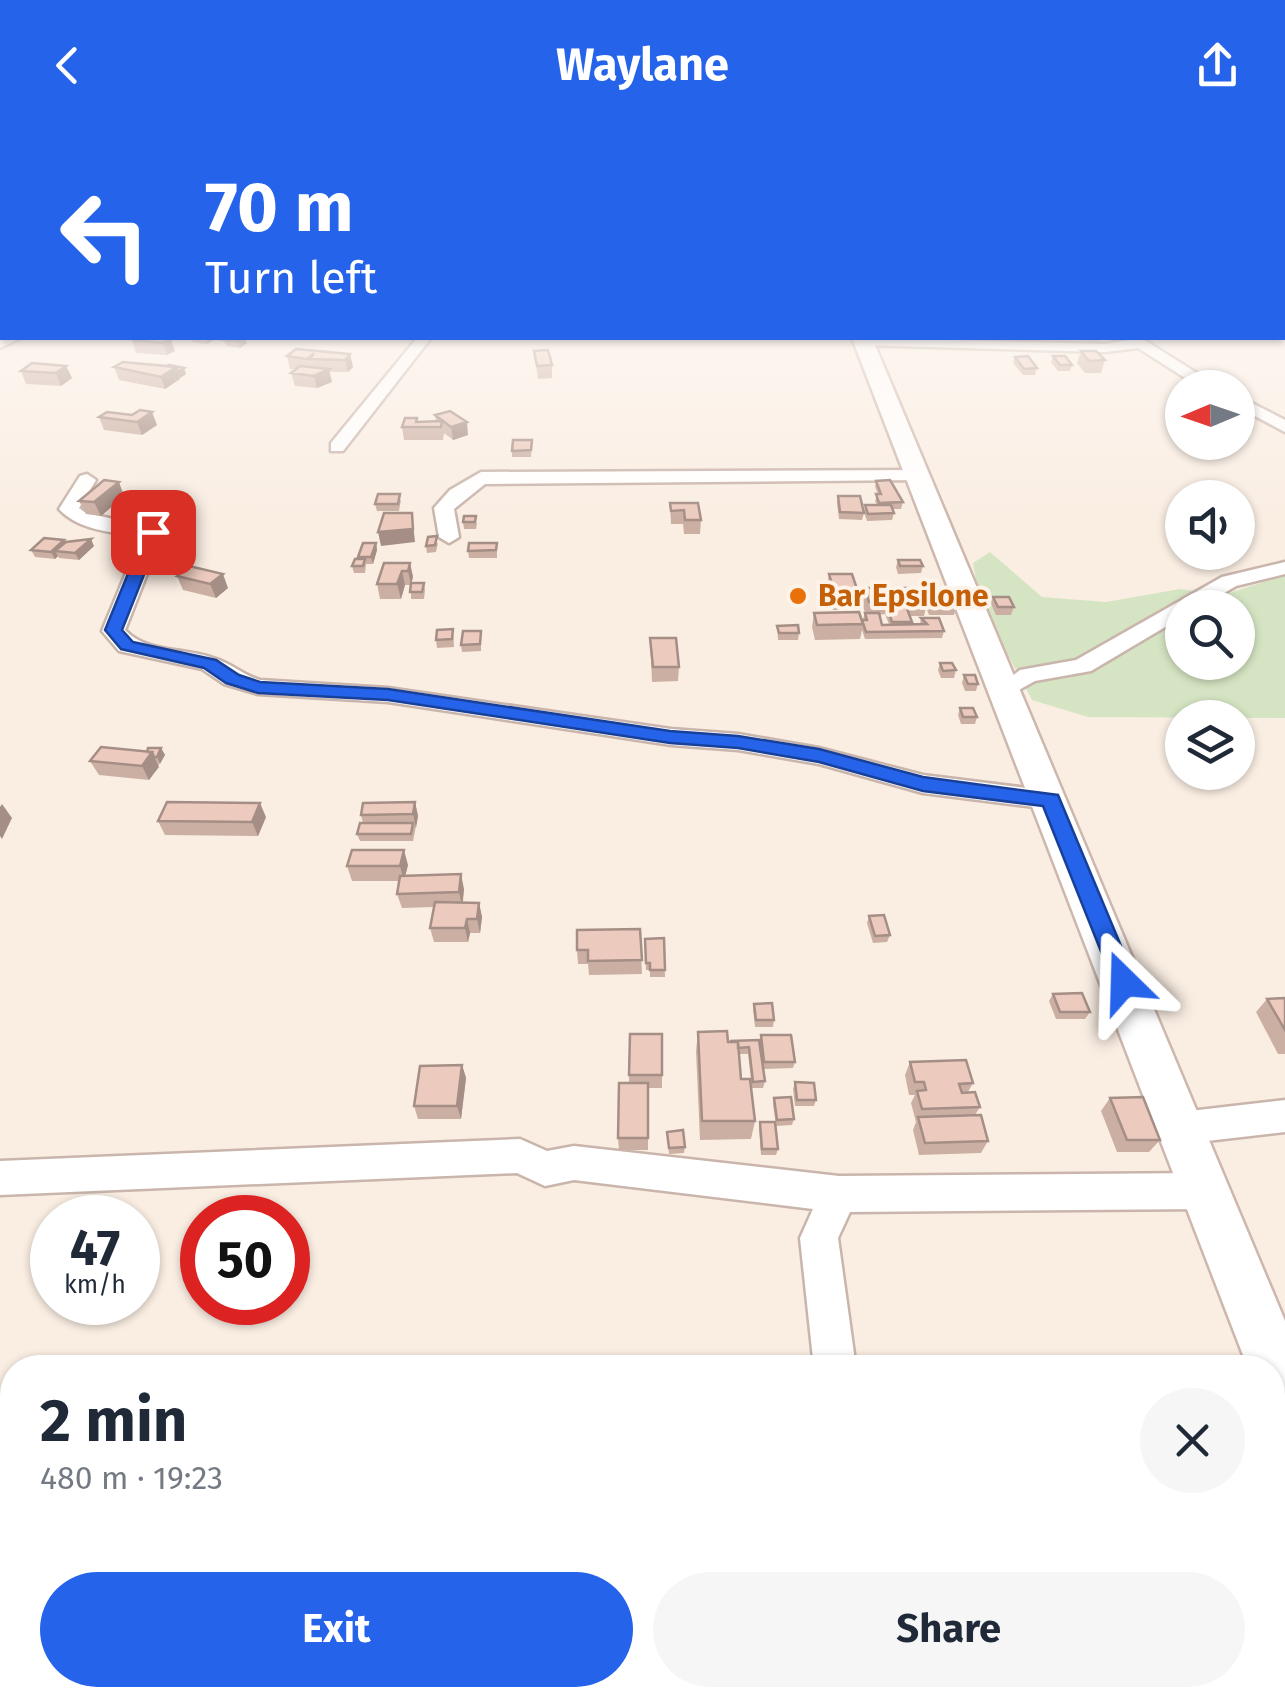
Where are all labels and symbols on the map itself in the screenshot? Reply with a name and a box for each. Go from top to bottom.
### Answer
north arrow [1165,370,1255,460]
pin [111,490,196,575]
place label: Bar Epsilone [818,578,989,614]
marker: Bar Epsilone [787,585,809,607]
position arrow [1072,930,1176,1034]
speed limit sign: 50 [180,1195,310,1325]

